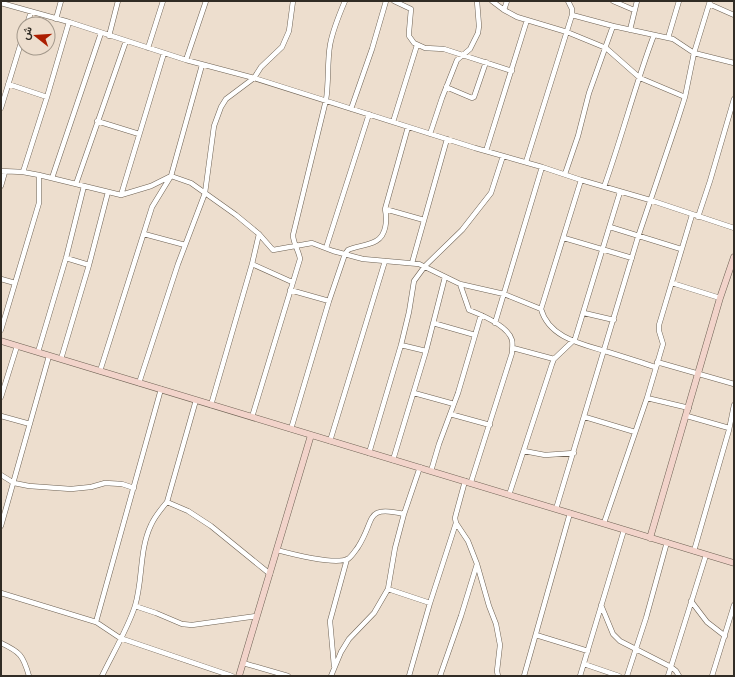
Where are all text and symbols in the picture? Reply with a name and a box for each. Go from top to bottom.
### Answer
north arrow [16,16,56,56]
text: ش [17,24,35,41]

